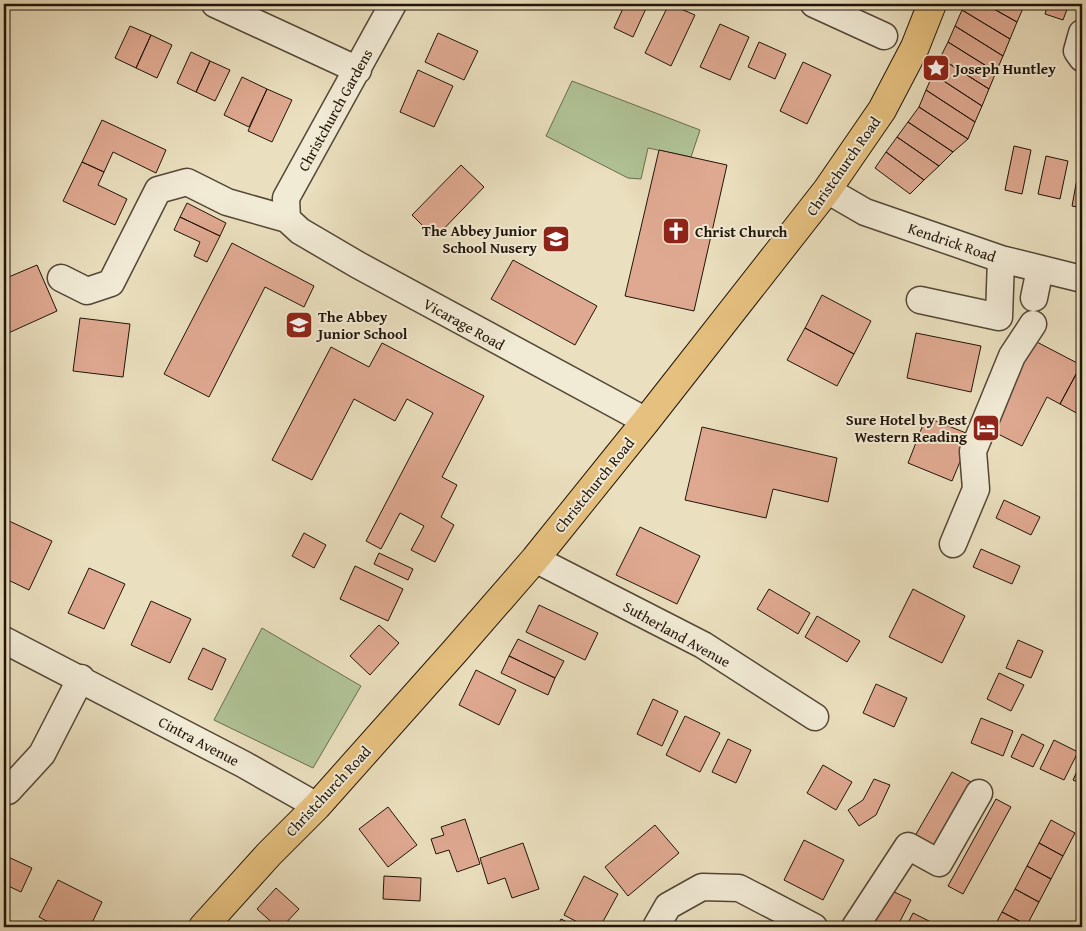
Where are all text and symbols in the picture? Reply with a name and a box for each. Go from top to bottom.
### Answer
street label: Christchurch Gardens [293,45,377,175]
place icon: Joseph Huntley [921,53,951,83]
place label: Joseph Huntley [952,58,1056,79]
street label: Christchurch Road [801,112,885,220]
church icon: Christ Church [661,216,691,246]
street label: Kendrick Road [905,217,999,267]
place label: The Abbey Junior School Nusery [422,220,537,258]
place label: Christ Church [695,221,788,242]
school or university icon: The Abbey Junior School Nusery [541,224,571,254]
street label: Vicarage Road [420,293,508,355]
place label: The Abbey Junior School [315,306,408,344]
school or university icon: The Abbey Junior School [284,310,314,340]
place label: Sure Hotel by Best Western Reading [846,409,967,447]
hotel icon: Sure Hotel by Best Western Reading [971,413,1001,443]
street label: Christchurch Road [549,433,639,537]
street label: Sutherland Avenue [620,596,734,672]
street label: Cintra Avenue [155,711,243,771]
street label: Christchurch Road [281,741,375,841]

